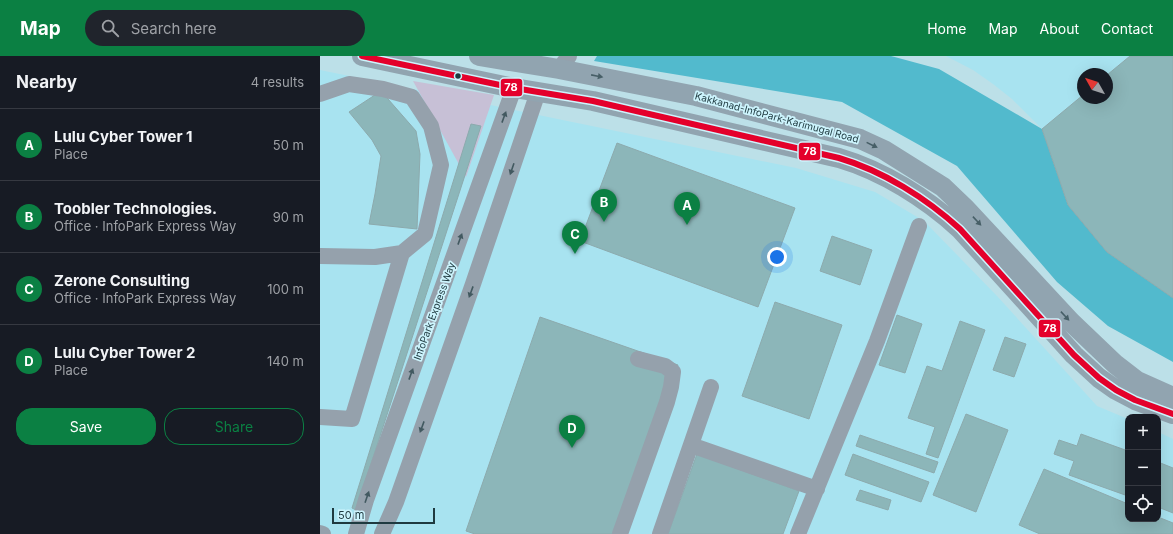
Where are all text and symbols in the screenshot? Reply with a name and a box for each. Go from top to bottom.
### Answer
search box [85,10,365,46]
text: Map [20,17,61,40]
icon: search [99,17,121,39]
text: Search here [131,19,216,38]
text: Home [927,20,966,37]
text: Map [988,20,1018,37]
text: About [1040,20,1079,37]
text: Contact [1101,20,1153,37]
north arrow [1077,68,1113,104]
unlabelled marker [453,71,463,81]
text: Nearby [16,72,77,92]
text: 4 results [251,74,304,90]
one-way arrow [591,74,603,80]
line badge: 78 [500,78,523,97]
text: 78 [504,80,518,94]
street label: Kakkanad-InfoPark-Karimugal Road [694,89,860,145]
one-way arrow [501,110,507,122]
text: Lulu Cyber Tower 1 [54,127,193,146]
text: A [24,137,34,153]
text: 50 m [273,137,304,153]
line badge: 78 [798,142,821,161]
one-way arrow [867,142,878,148]
text: 78 [803,144,817,158]
text: Place [54,146,88,162]
one-way arrow [509,163,515,175]
pin: B [591,189,617,222]
pin: A [674,192,700,225]
text: Toobler Technologies. [54,199,217,218]
text: B [25,209,33,225]
text: 90 m [273,209,304,225]
one-way arrow [972,215,981,226]
text: Office · InfoPark Express Way [54,218,236,234]
pin: C [562,221,588,254]
one-way arrow [457,232,463,244]
your location [767,247,787,267]
street label: InfoPark Express Way [411,260,457,361]
text: Zerone Consulting [54,271,190,290]
text: C [24,281,34,297]
text: 100 m [267,281,304,297]
one-way arrow [467,286,473,298]
text: Office · InfoPark Express Way [54,290,236,306]
one-way arrow [1060,311,1070,321]
line badge: 78 [1038,319,1061,338]
text: 78 [1043,321,1057,335]
text: Lulu Cyber Tower 2 [54,343,196,362]
text: D [24,353,34,369]
text: 140 m [267,353,304,369]
text: Place [54,362,88,378]
one-way arrow [408,368,414,380]
button: Save [16,408,156,445]
button: Share [164,408,304,445]
map controls [1125,414,1161,522]
button: + [1125,414,1161,450]
pin: D [559,415,585,448]
one-way arrow [419,422,425,434]
button: − [1125,450,1161,486]
button: locate [1125,486,1161,522]
one-way arrow [364,490,370,502]
scale bar [332,506,435,525]
text: 50 m [338,508,364,522]

